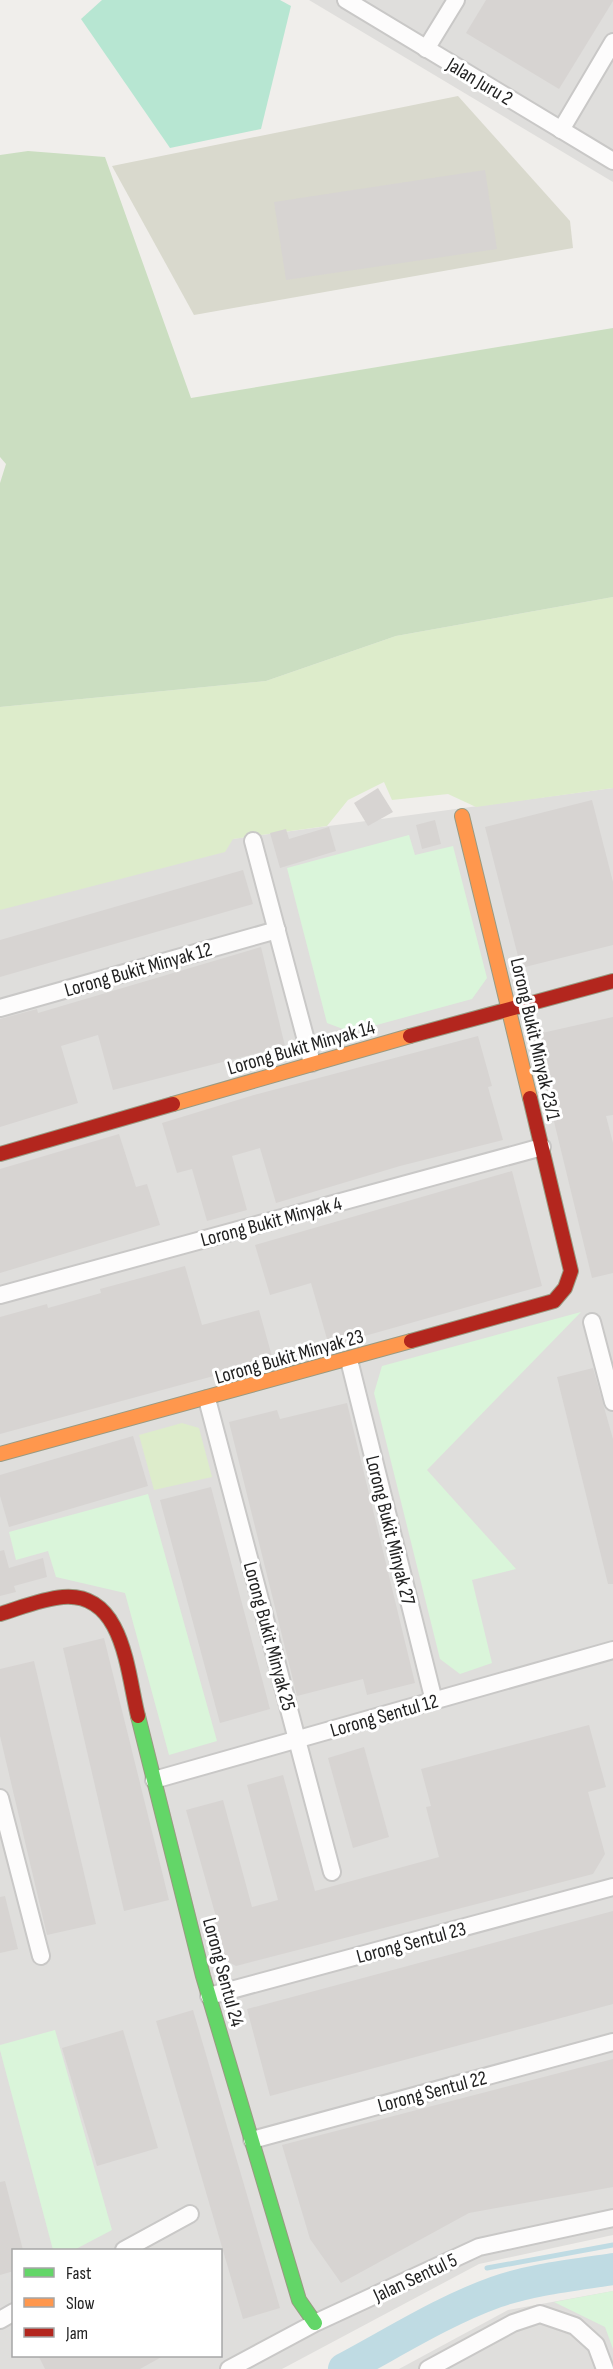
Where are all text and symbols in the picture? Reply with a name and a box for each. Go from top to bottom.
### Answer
street label: Jalan Juru 2 [441,52,517,111]
street label: Lorong Bukit Minyak 12 [62,937,215,1002]
street label: Lorong Bukit Minyak 23/1 [505,955,565,1123]
street label: Lorong Bukit Minyak 14 [225,1015,378,1080]
street label: Lorong Bukit Minyak 4 [198,1192,345,1252]
street label: Lorong Bukit Minyak 23 [212,1324,366,1390]
street label: Lorong Bukit Minyak 27 [360,1453,420,1607]
street label: Lorong Bukit Minyak 25 [238,1559,300,1713]
street label: Lorong Sentul 12 [328,1689,441,1743]
street label: Lorong Sentul 24 [197,1915,249,2029]
street label: Lorong Sentul 23 [354,1917,469,1969]
street label: Lorong Sentul 22 [375,2066,490,2118]
street label: Jalan Sentul 5 [369,2248,461,2308]
legend [12,2249,222,2357]
text: Fast [66,2263,92,2284]
text: Slow [66,2293,95,2314]
text: Jam [65,2323,88,2344]

